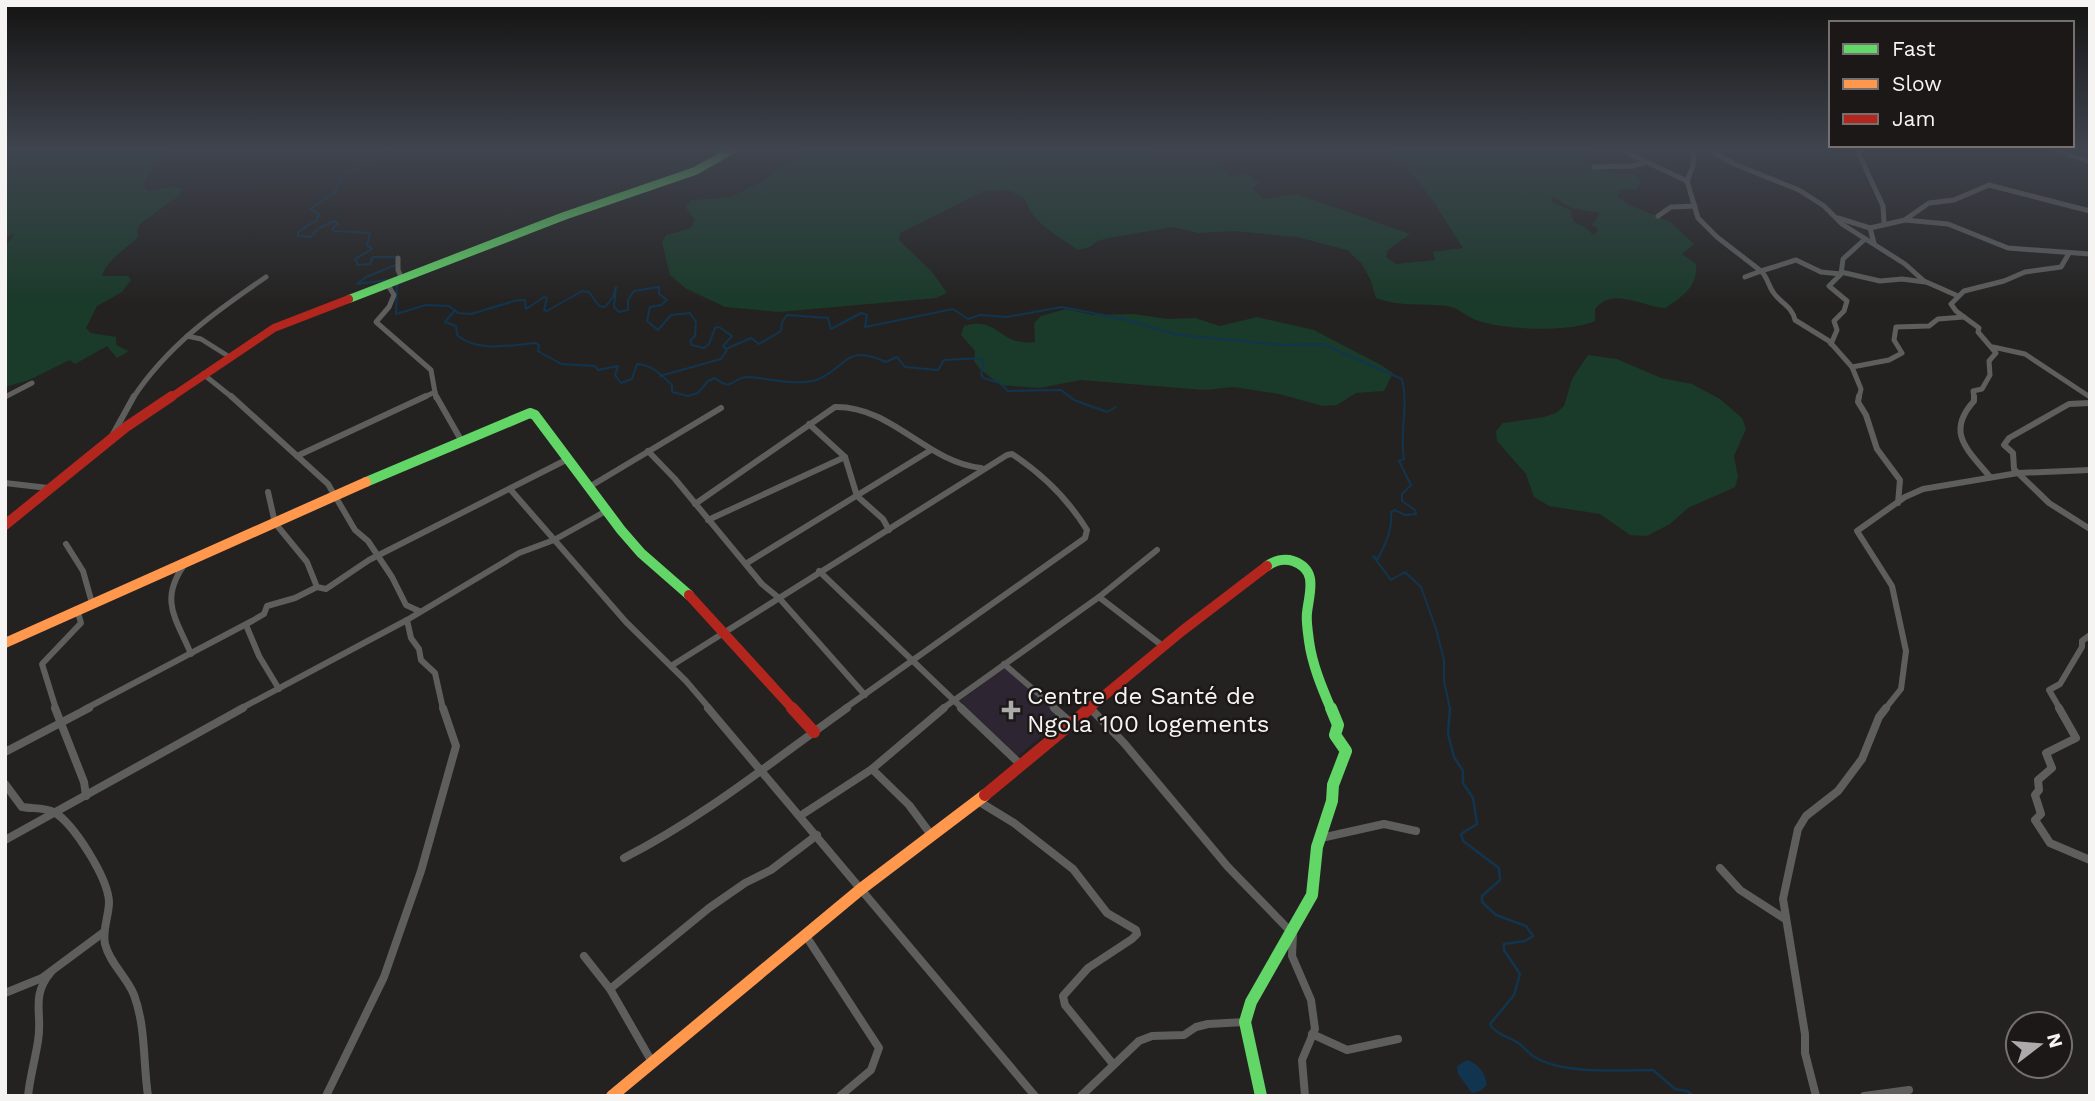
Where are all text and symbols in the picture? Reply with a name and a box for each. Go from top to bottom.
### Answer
legend [1829,21,2074,147]
text: Fast [1892,36,1936,61]
text: Slow [1892,71,1942,96]
text: Jam [1892,106,1935,131]
place label: Centre de Santé de Ngola 100 logements [1027,682,1269,738]
marker: Centre de Santé de Ngola 100 logements [1001,700,1021,720]
north arrow [2004,1010,2074,1080]
text: N [2042,1031,2068,1050]

